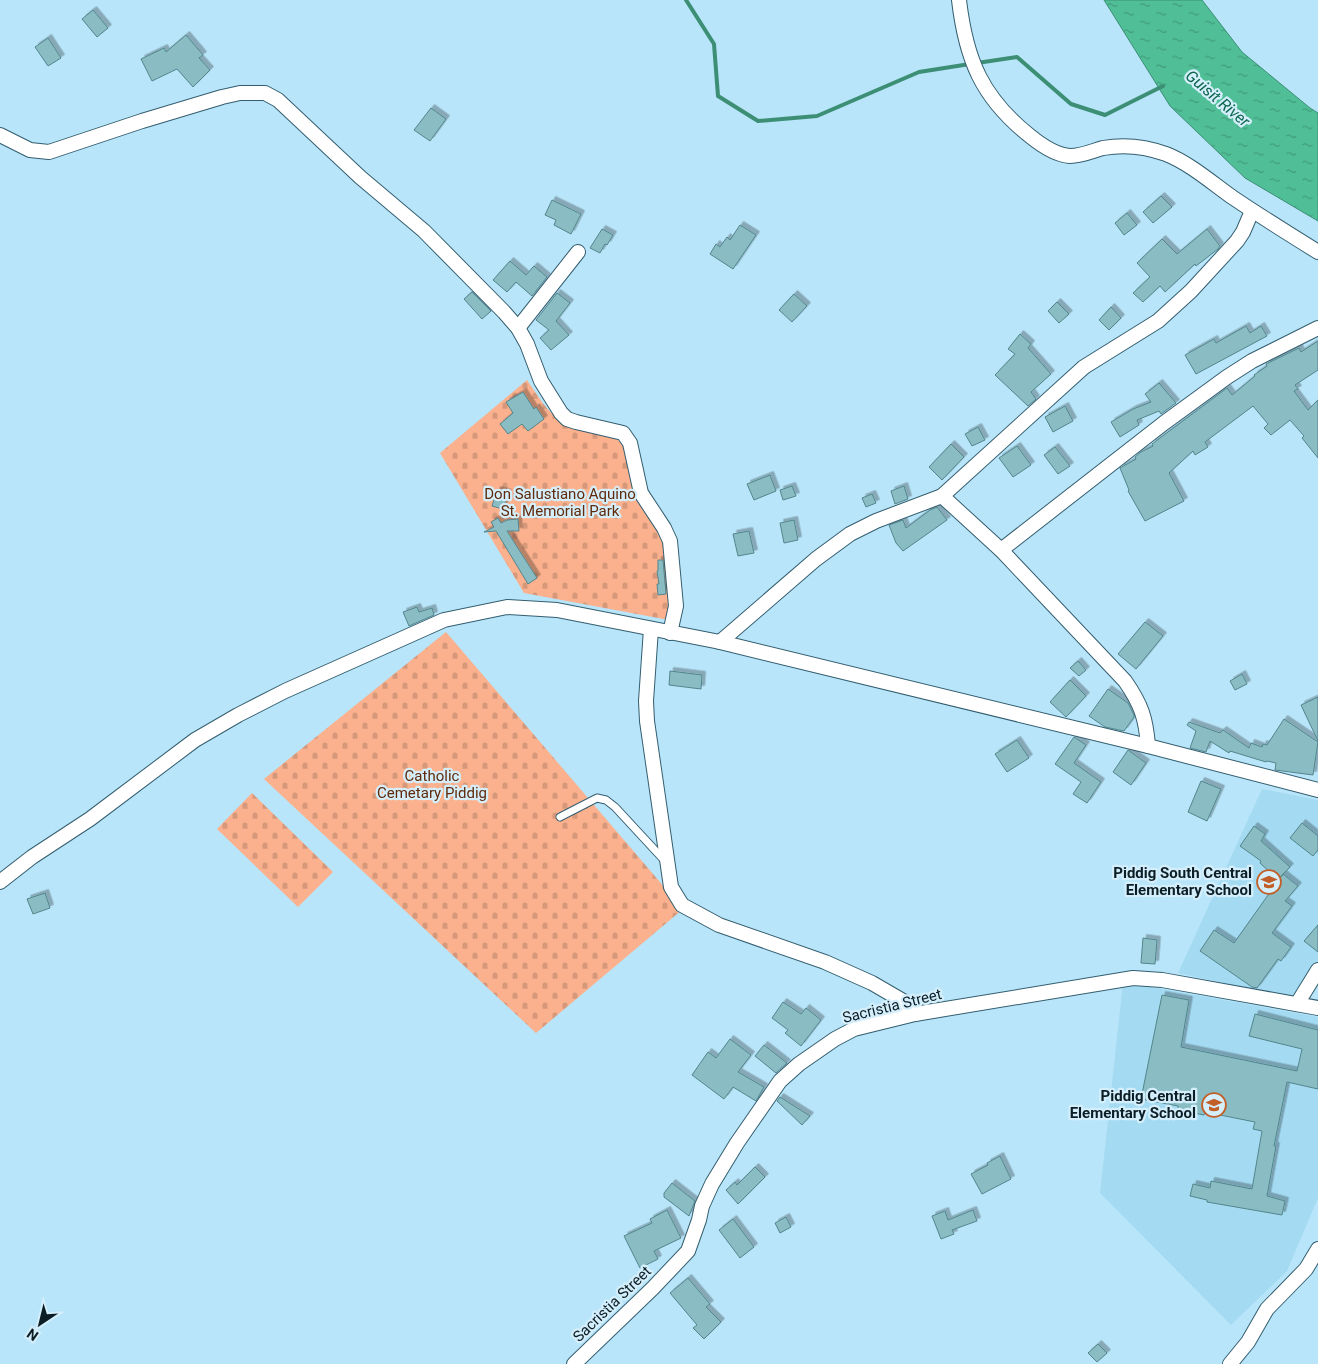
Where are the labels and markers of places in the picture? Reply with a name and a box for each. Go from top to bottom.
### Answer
place label: Piddig South Central Elementary School [1113,864,1252,899]
school or university icon: Piddig South Central Elementary School [1256,869,1282,895]
place label: Piddig Central Elementary School [1070,1087,1196,1122]
school or university icon: Piddig Central Elementary School [1201,1092,1227,1118]

